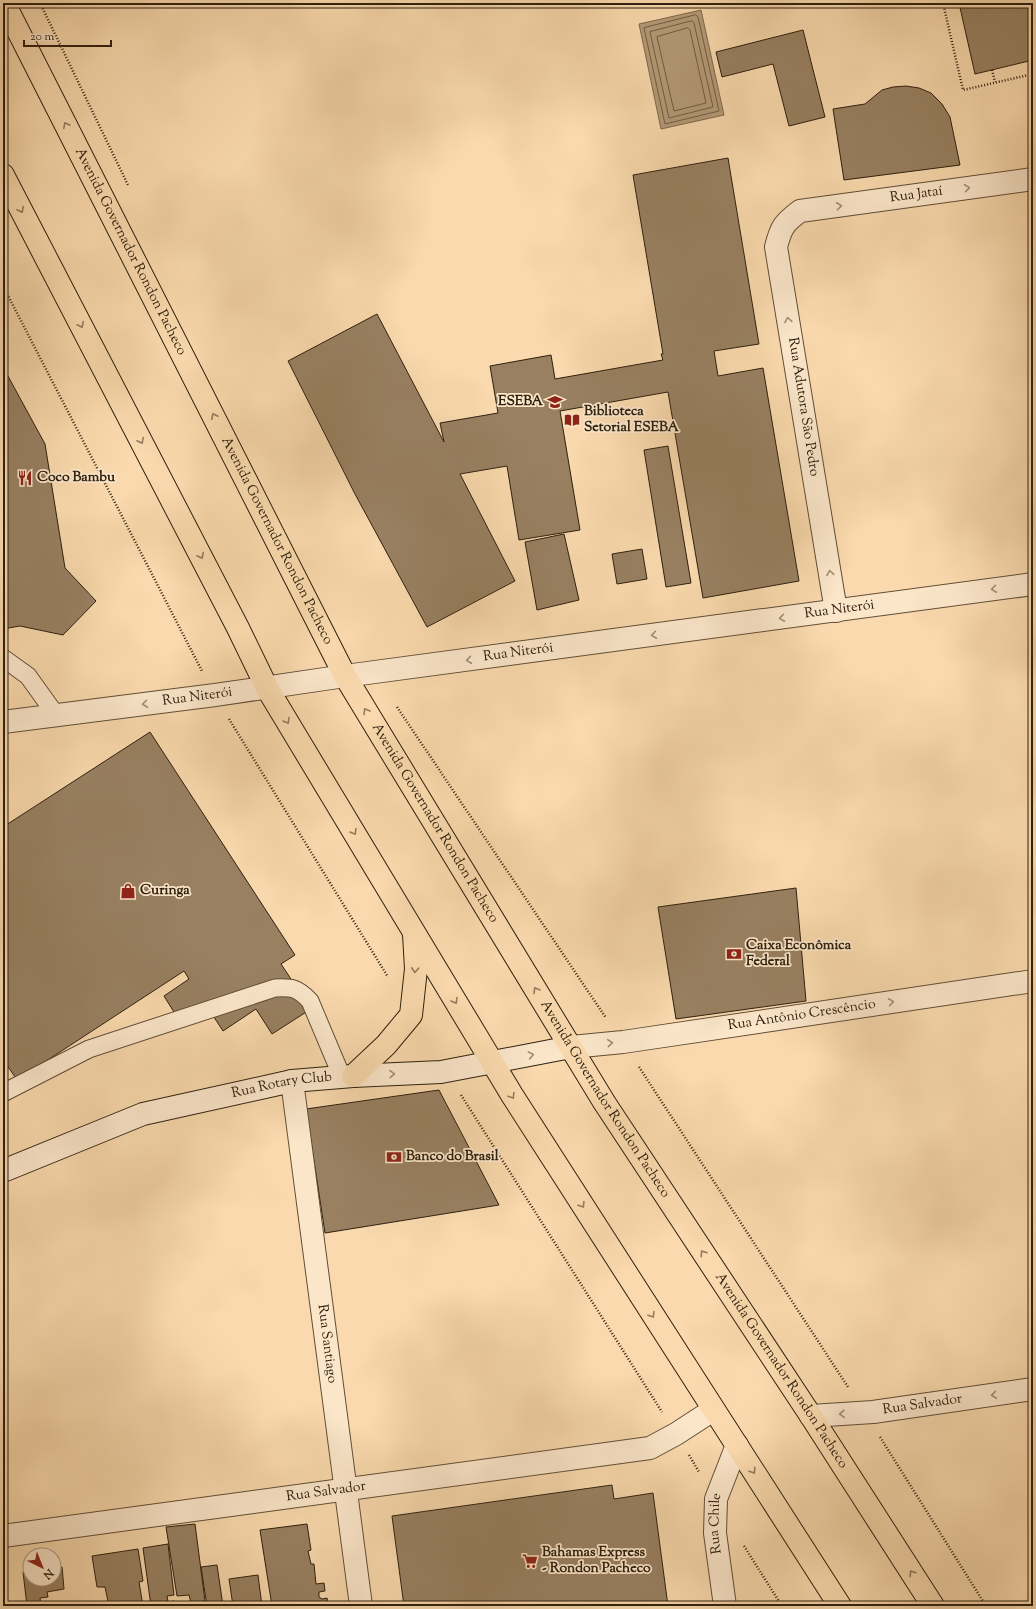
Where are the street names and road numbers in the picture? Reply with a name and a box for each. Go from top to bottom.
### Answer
street label: Avenida Governador Rondon Pacheco [69,145,191,359]
street label: Rua Jataí [889,182,944,209]
street label: Rua Adutora São Pedro [782,336,824,478]
street label: Avenida Governador Rondon Pacheco [216,434,338,648]
street label: Rua Niterói [803,595,876,624]
street label: Rua Niterói [482,638,555,667]
street label: Rua Niterói [161,683,234,712]
street label: Avenida Governador Rondon Pacheco [366,720,503,927]
street label: Rua Antônio Crescêncio [726,994,877,1036]
street label: Avenida Governador Rondon Pacheco [535,997,675,1202]
street label: Rua Rotary Club [230,1068,333,1104]
street label: Avenida Governador Rondon Pacheco [709,1269,853,1473]
street label: Rua Santiago [311,1303,342,1385]
street label: Rua Salvador [881,1389,964,1421]
street label: Rua Salvador [285,1477,368,1507]
street label: Rua Chile [705,1490,728,1555]

